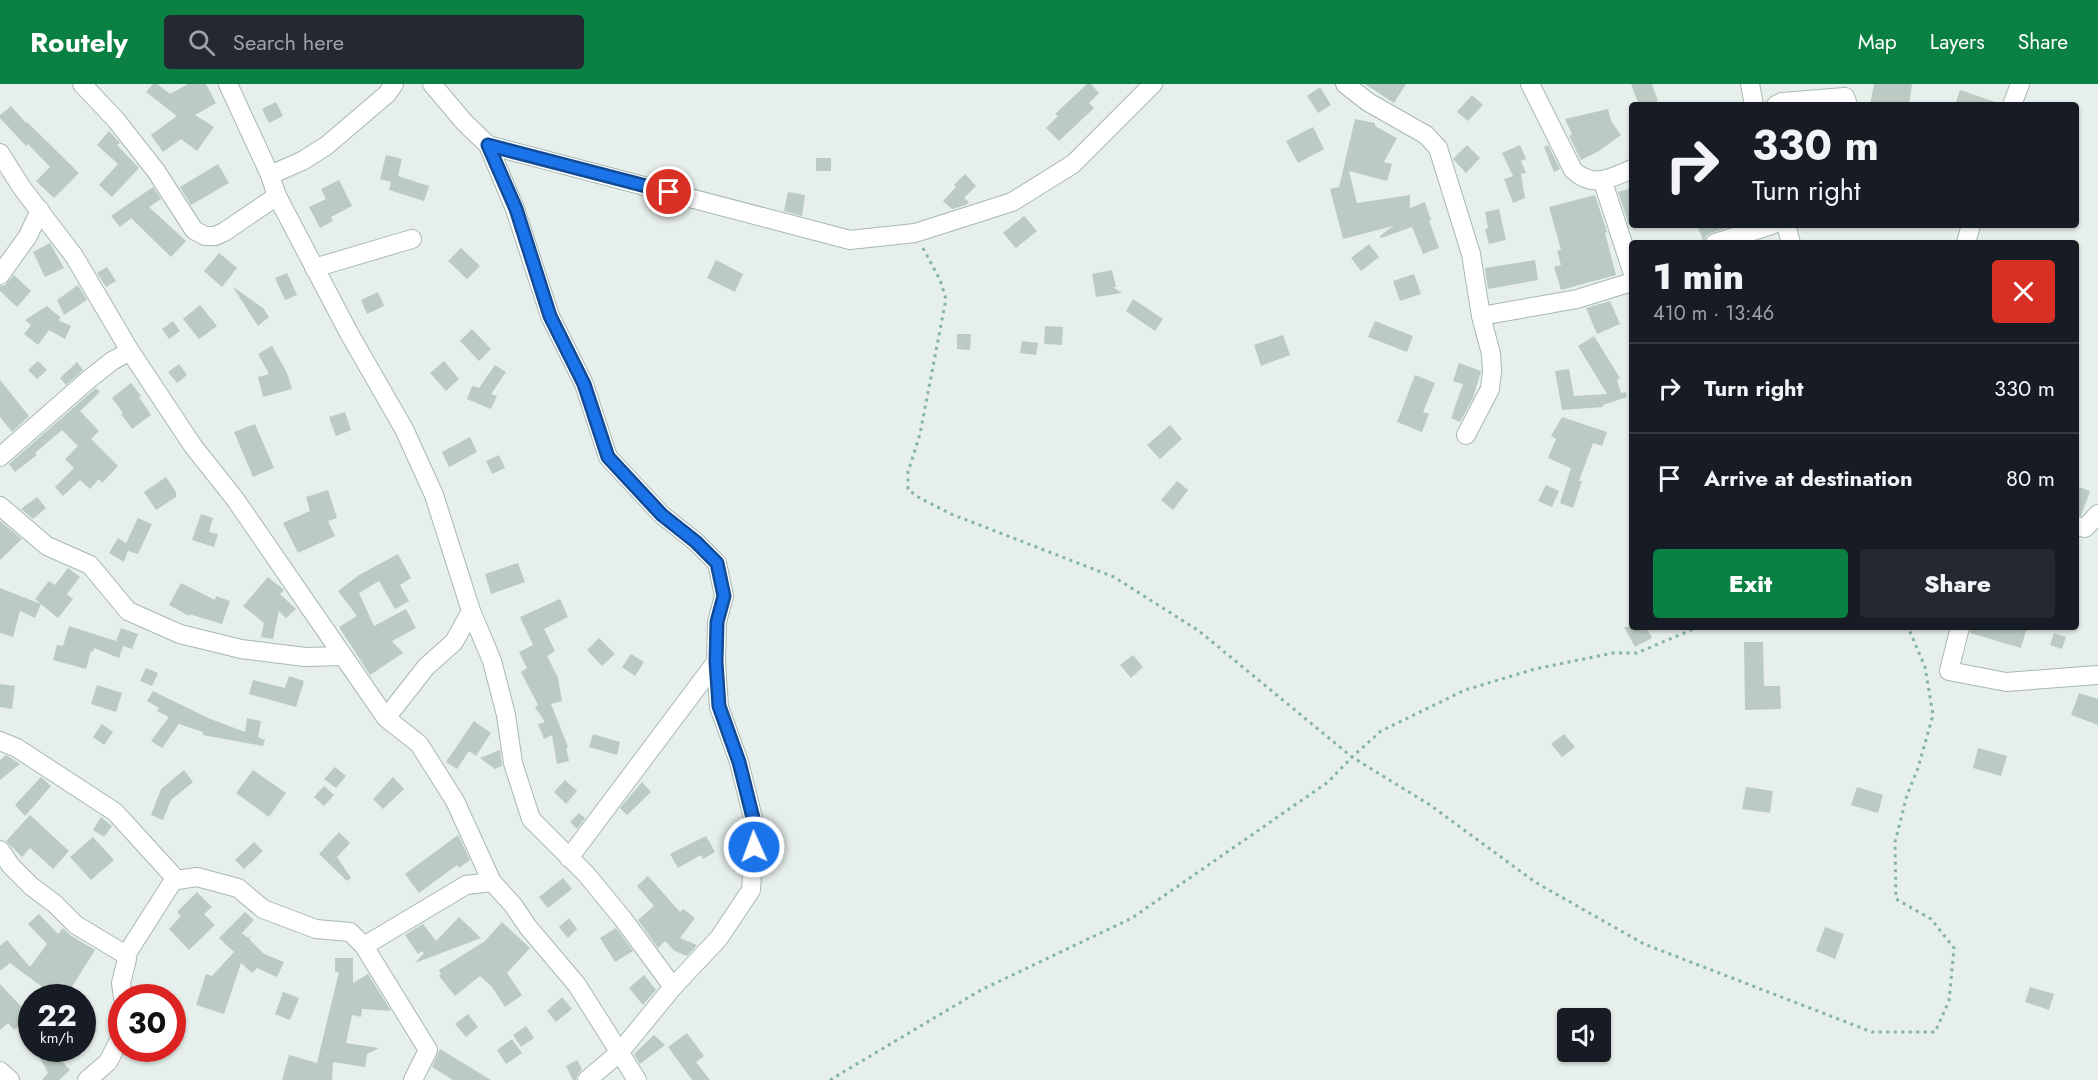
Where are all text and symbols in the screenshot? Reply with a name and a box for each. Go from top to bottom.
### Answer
search box [164,15,584,69]
text: Routely [30,22,128,63]
icon: search [185,26,218,59]
text: Search here [233,26,344,58]
text: Map [1858,27,1897,57]
text: Layers [1930,27,1985,57]
text: Share [2018,27,2068,57]
text: 330 m [1752,115,1879,176]
icon: right [1653,126,1731,204]
pin [643,166,694,217]
text: Turn right [1752,171,1860,210]
icon: arrive [652,175,685,208]
text: 1 min [1653,250,1744,302]
button: close [1992,260,2055,323]
text: 410 m · 13:46 [1653,299,1774,328]
icon: right [1653,372,1686,405]
text: Turn right [1704,372,1804,404]
text: 330 m [1994,372,2055,404]
icon: arrive [1653,462,1686,495]
text: Arrive at destination [1704,462,1913,494]
text: 80 m [2006,462,2055,494]
button: Exit [1653,549,1848,618]
button: Share [1860,549,2055,618]
position arrow [722,815,786,879]
speed limit sign: 30 [108,984,186,1062]
text: 22 [37,994,77,1037]
map controls [1557,1008,1611,1062]
button: sound [1557,1008,1611,1062]
text: km/h [40,1027,74,1049]

